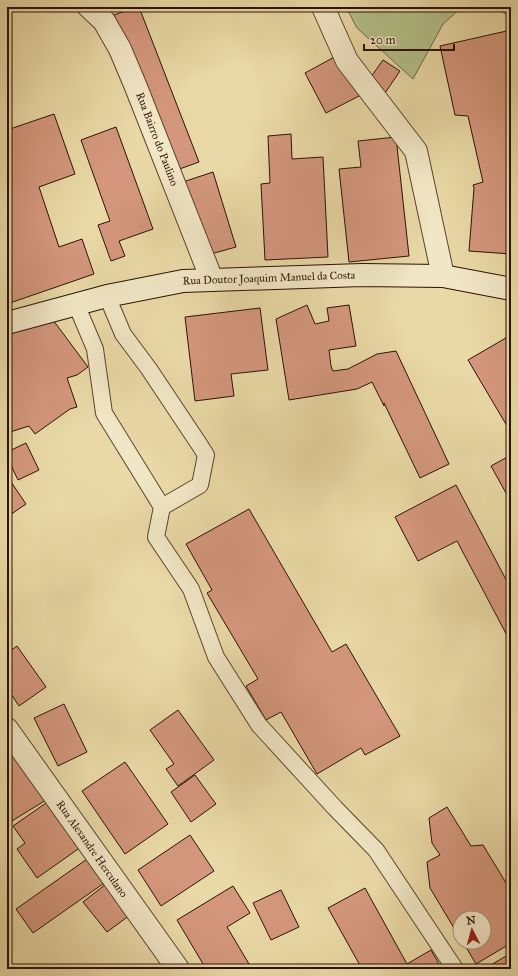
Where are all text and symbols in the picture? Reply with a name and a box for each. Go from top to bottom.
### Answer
scale bar [364,26,454,52]
text: 20 m [370,33,396,47]
street label: Rua Bairro do Paulino [133,90,181,188]
street label: Rua Doutor Joaquim Manuel da Costa [182,268,356,289]
street label: Rua Alexandre Herculano [54,798,131,900]
north arrow [452,910,492,950]
text: N [466,914,477,928]

